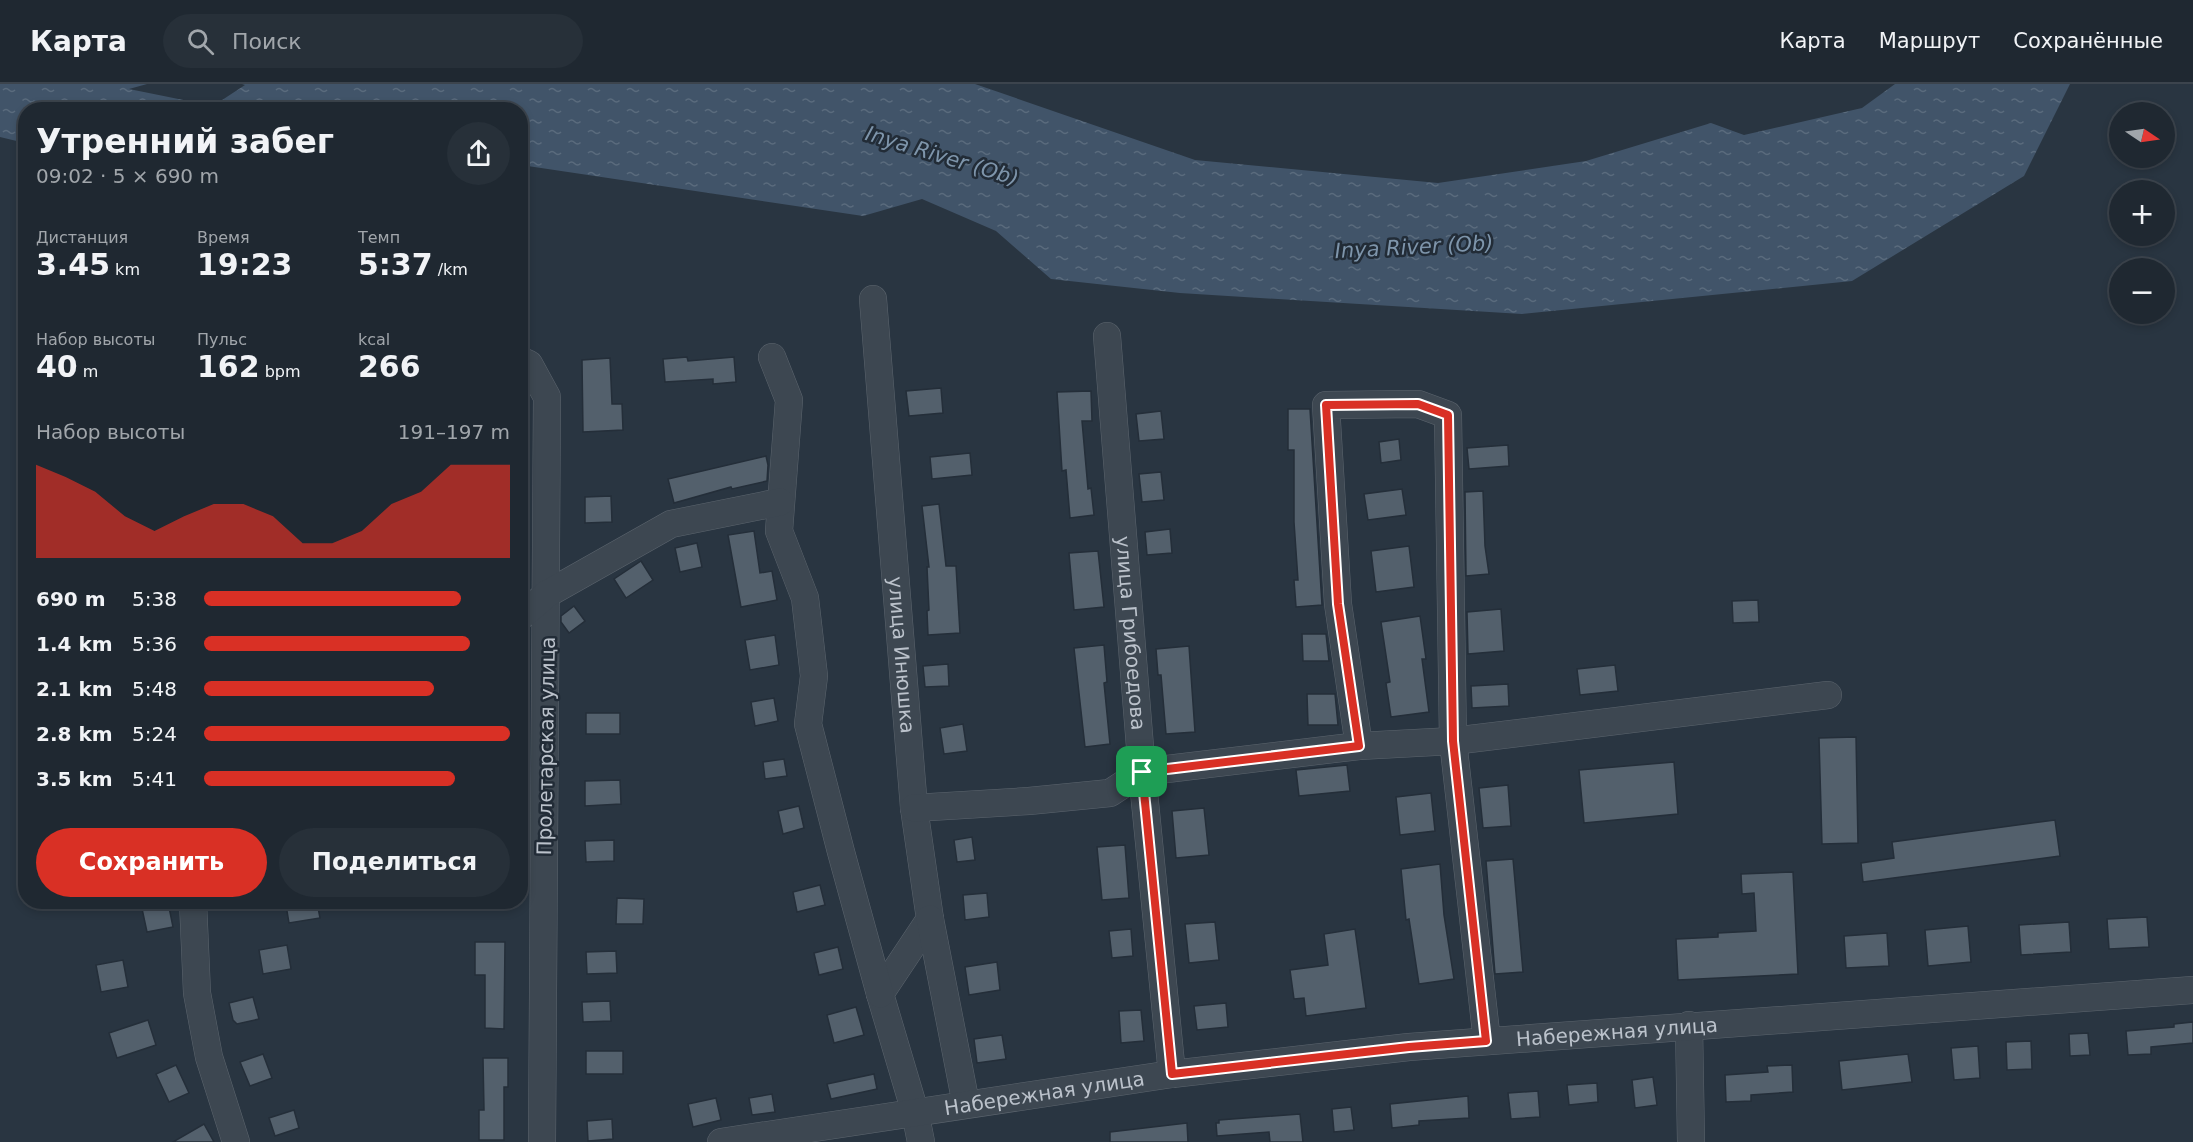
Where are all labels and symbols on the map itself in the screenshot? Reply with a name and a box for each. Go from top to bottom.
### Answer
north arrow [2109,102,2175,168]
water label: Inya River (Ob) [863,121,1021,191]
water label: Inya River (Ob) [1334,231,1494,263]
street label: улица Грибоедова [1111,535,1151,731]
street label: улица Инюшка [883,575,920,734]
street label: Пролетарская улица [532,636,560,856]
pin [1116,746,1167,797]
street label: Набережная улица [1515,1013,1719,1051]
street label: Набережная улица [943,1066,1146,1120]

